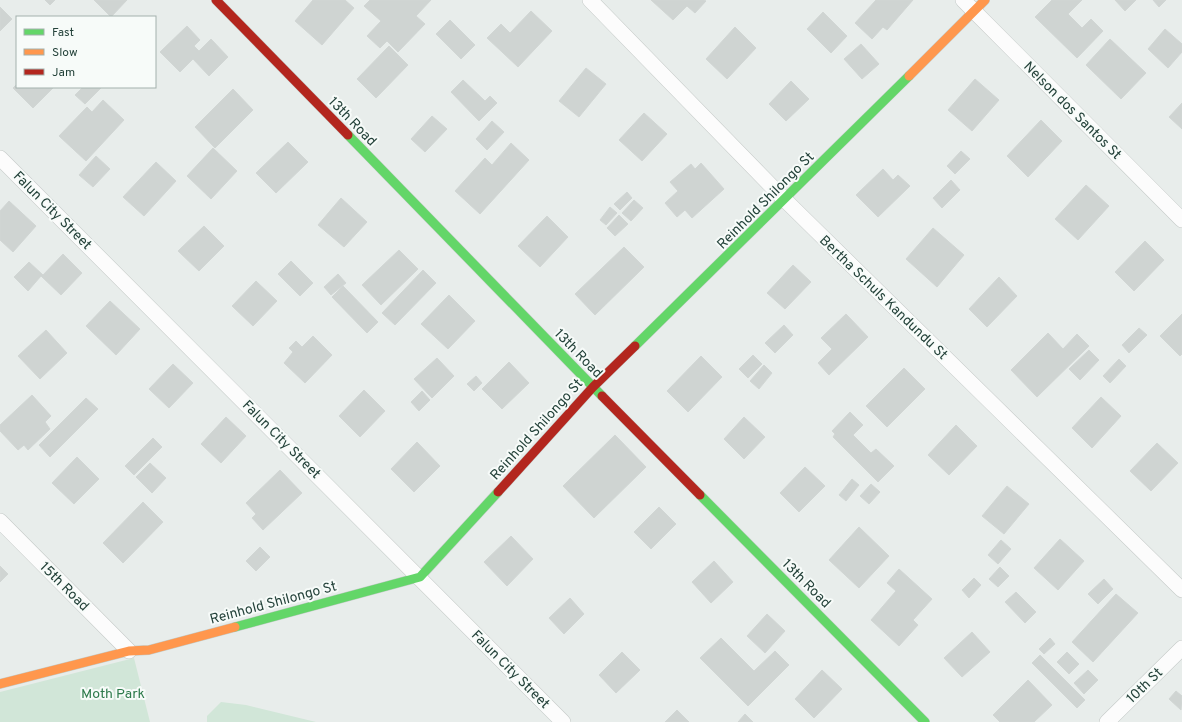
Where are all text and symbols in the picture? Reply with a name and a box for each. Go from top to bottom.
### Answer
legend [16,16,156,88]
text: Fast [52,25,74,41]
text: Slow [52,45,78,61]
street label: Nelson dos Santos St [1019,58,1125,164]
text: Jam [52,65,75,81]
street label: 13th Road [324,94,380,150]
street label: Reinhold Shilongo St [714,149,818,253]
street label: Falun City Street [9,168,95,254]
street label: Bertha Schuls Kandundu St [815,232,951,364]
street label: 13th Road [550,326,606,382]
street label: Reinhold Shilongo St [487,376,587,484]
street label: Falun City Street [238,397,324,483]
street label: 13th Road [778,556,834,612]
street label: 15th Road [36,559,92,615]
street label: Reinhold Shilongo St [208,578,339,629]
street label: Falun City Street [467,627,553,713]
street label: 10th St [1123,665,1167,707]
park label: Moth Park [81,686,145,703]

